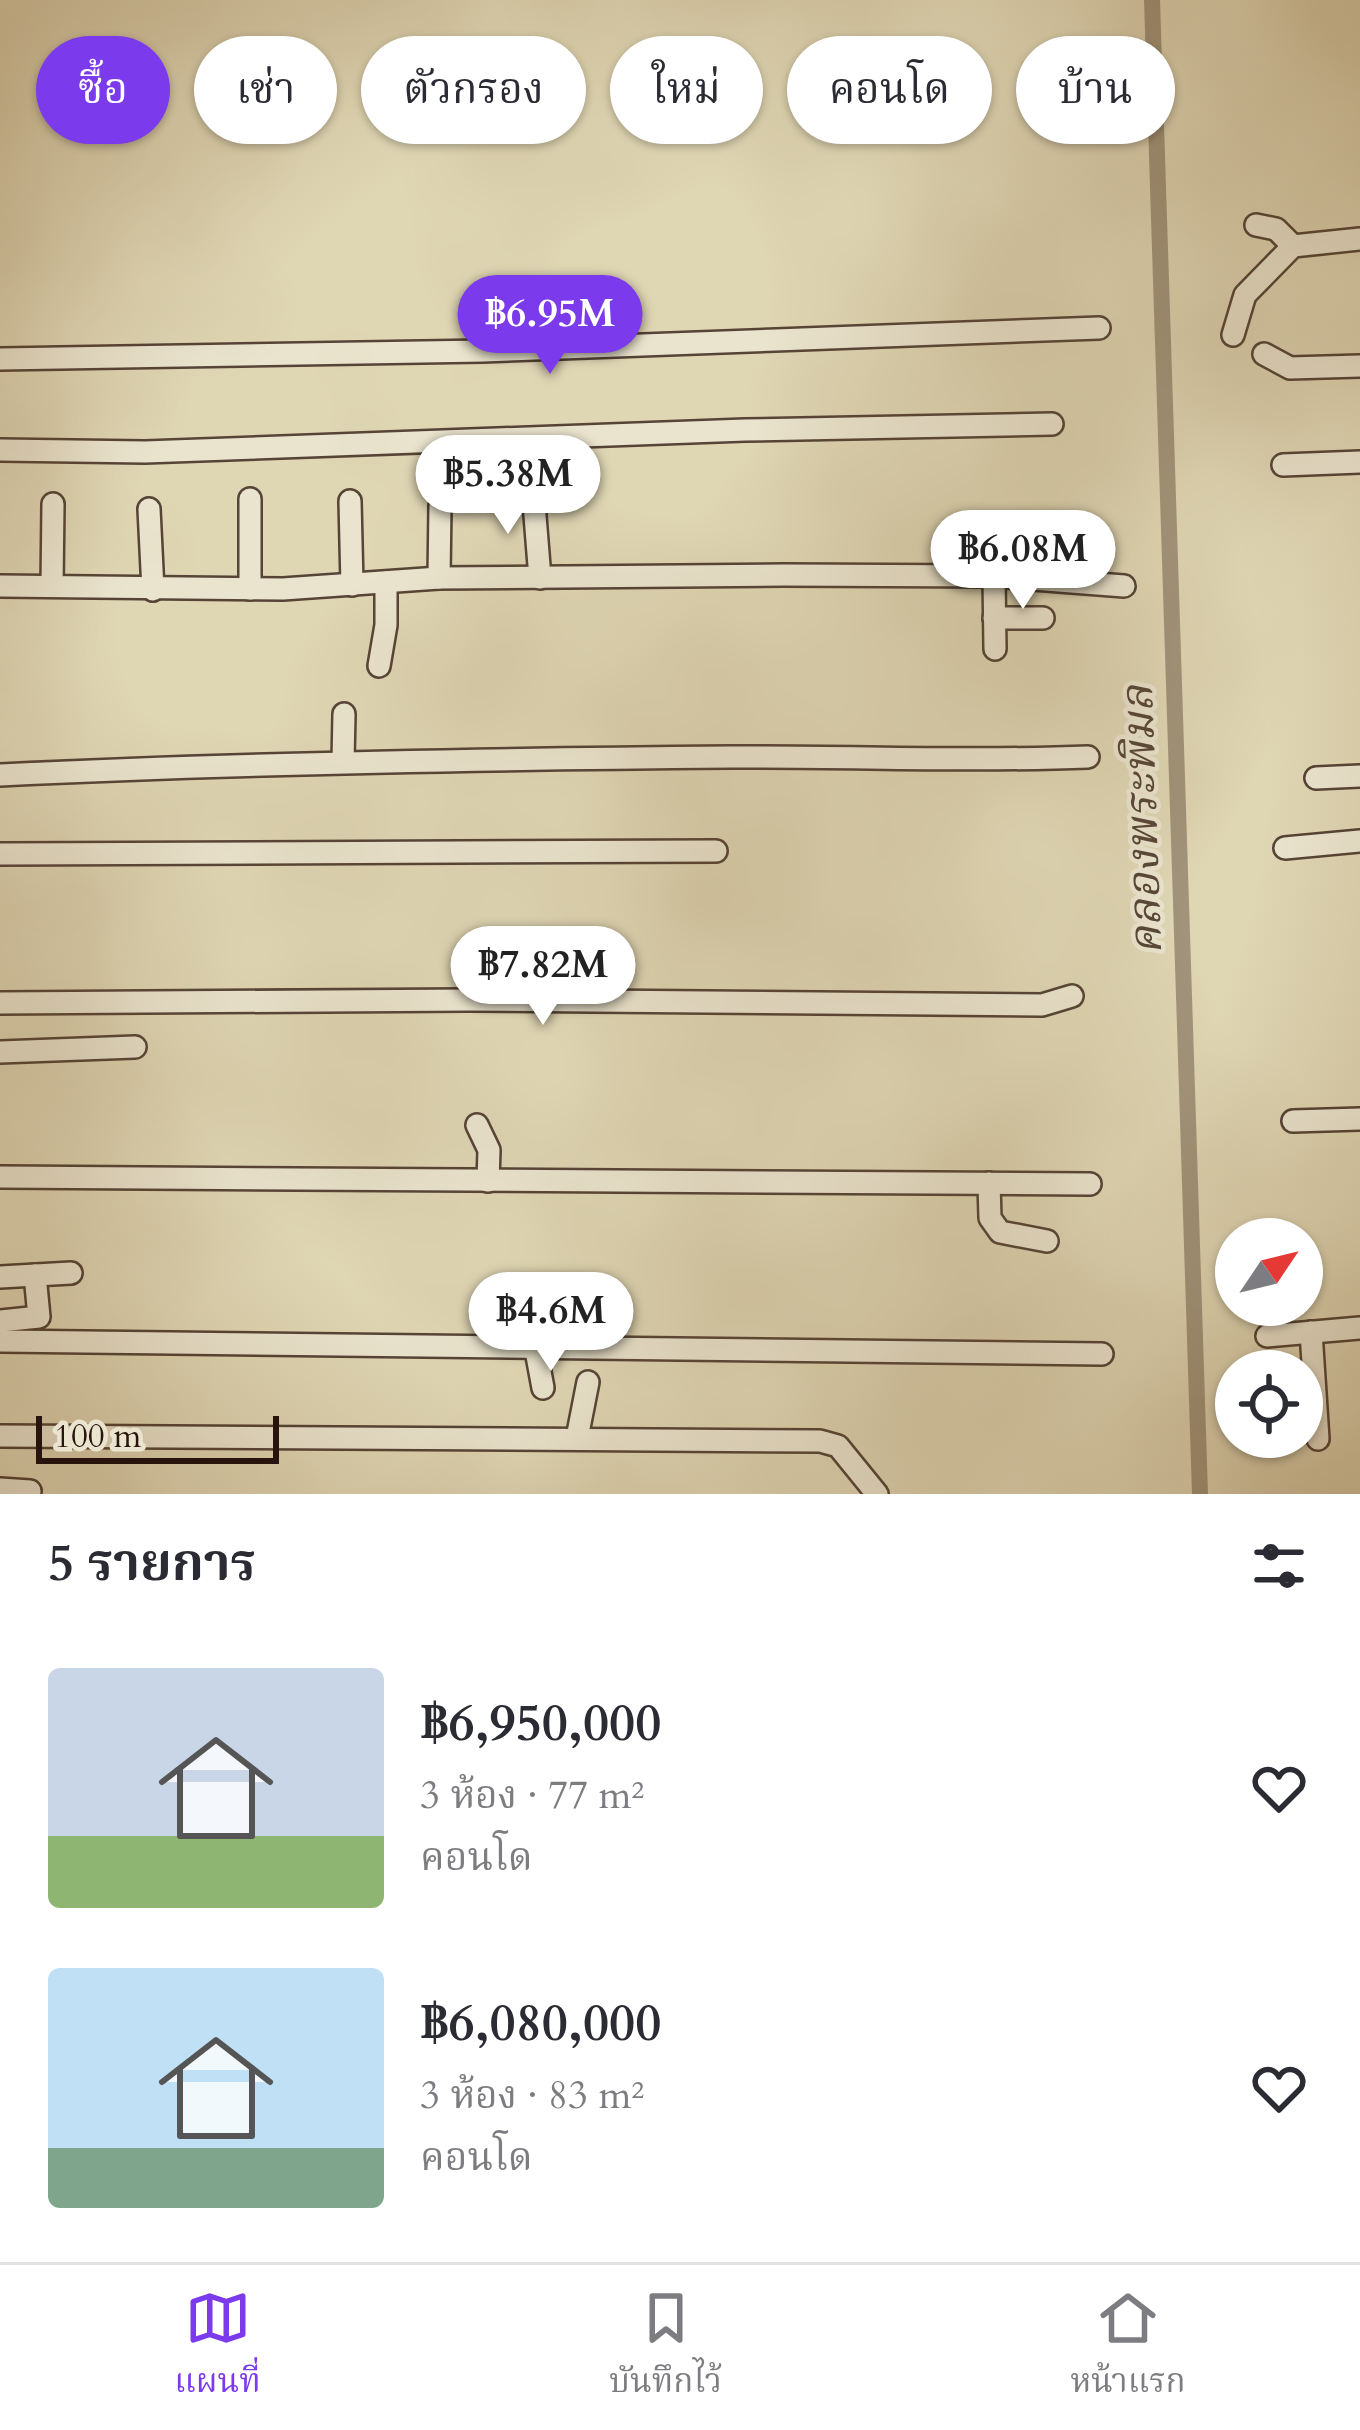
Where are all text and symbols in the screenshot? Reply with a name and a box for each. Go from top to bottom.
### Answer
chip: ซื้อ [36,36,170,144]
chip: เช่า [194,36,337,144]
chip: ตัวกรอง [361,36,586,144]
chip: ใหม่ [610,36,763,144]
chip: คอนโด [787,36,992,144]
chip: บ้าน [1016,36,1175,144]
pin: ฿6.95M [452,275,648,377]
text: ฿6.95M [485,287,615,340]
pin: ฿5.38M [410,435,606,537]
text: ฿5.38M [443,447,573,500]
pin: ฿6.08M [925,510,1121,612]
text: ฿6.08M [958,522,1088,575]
water label: คลองพระพิมล [1107,683,1177,956]
pin: ฿7.82M [445,926,641,1028]
text: ฿7.82M [478,938,608,991]
north arrow [1215,1218,1323,1326]
map controls [1215,1218,1323,1458]
pin: ฿4.6M [467,1272,635,1374]
text: ฿4.6M [496,1284,606,1337]
button: locate [1215,1350,1323,1458]
scale bar [36,1410,279,1463]
text: 100 m [54,1414,141,1459]
text: 5 รายการ [48,1529,256,1599]
icon: filters [1246,1533,1312,1599]
text: ฿6,950,000 [420,1689,661,1759]
icon: home [144,1716,288,1860]
icon: heart [1246,1755,1312,1821]
text: 3 ห้อง · 77 m² [420,1769,644,1822]
text: คอนโด [420,1831,533,1884]
text: ฿6,080,000 [420,1989,661,2059]
icon: home [144,2016,288,2160]
icon: heart [1246,2055,1312,2121]
text: 3 ห้อง · 83 m² [420,2069,644,2122]
text: คอนโด [420,2131,533,2184]
tab: แผนที่ [174,2285,261,2410]
tab: บันทึกไว้ [609,2285,722,2410]
tab: หน้าแรก [1070,2285,1186,2410]

